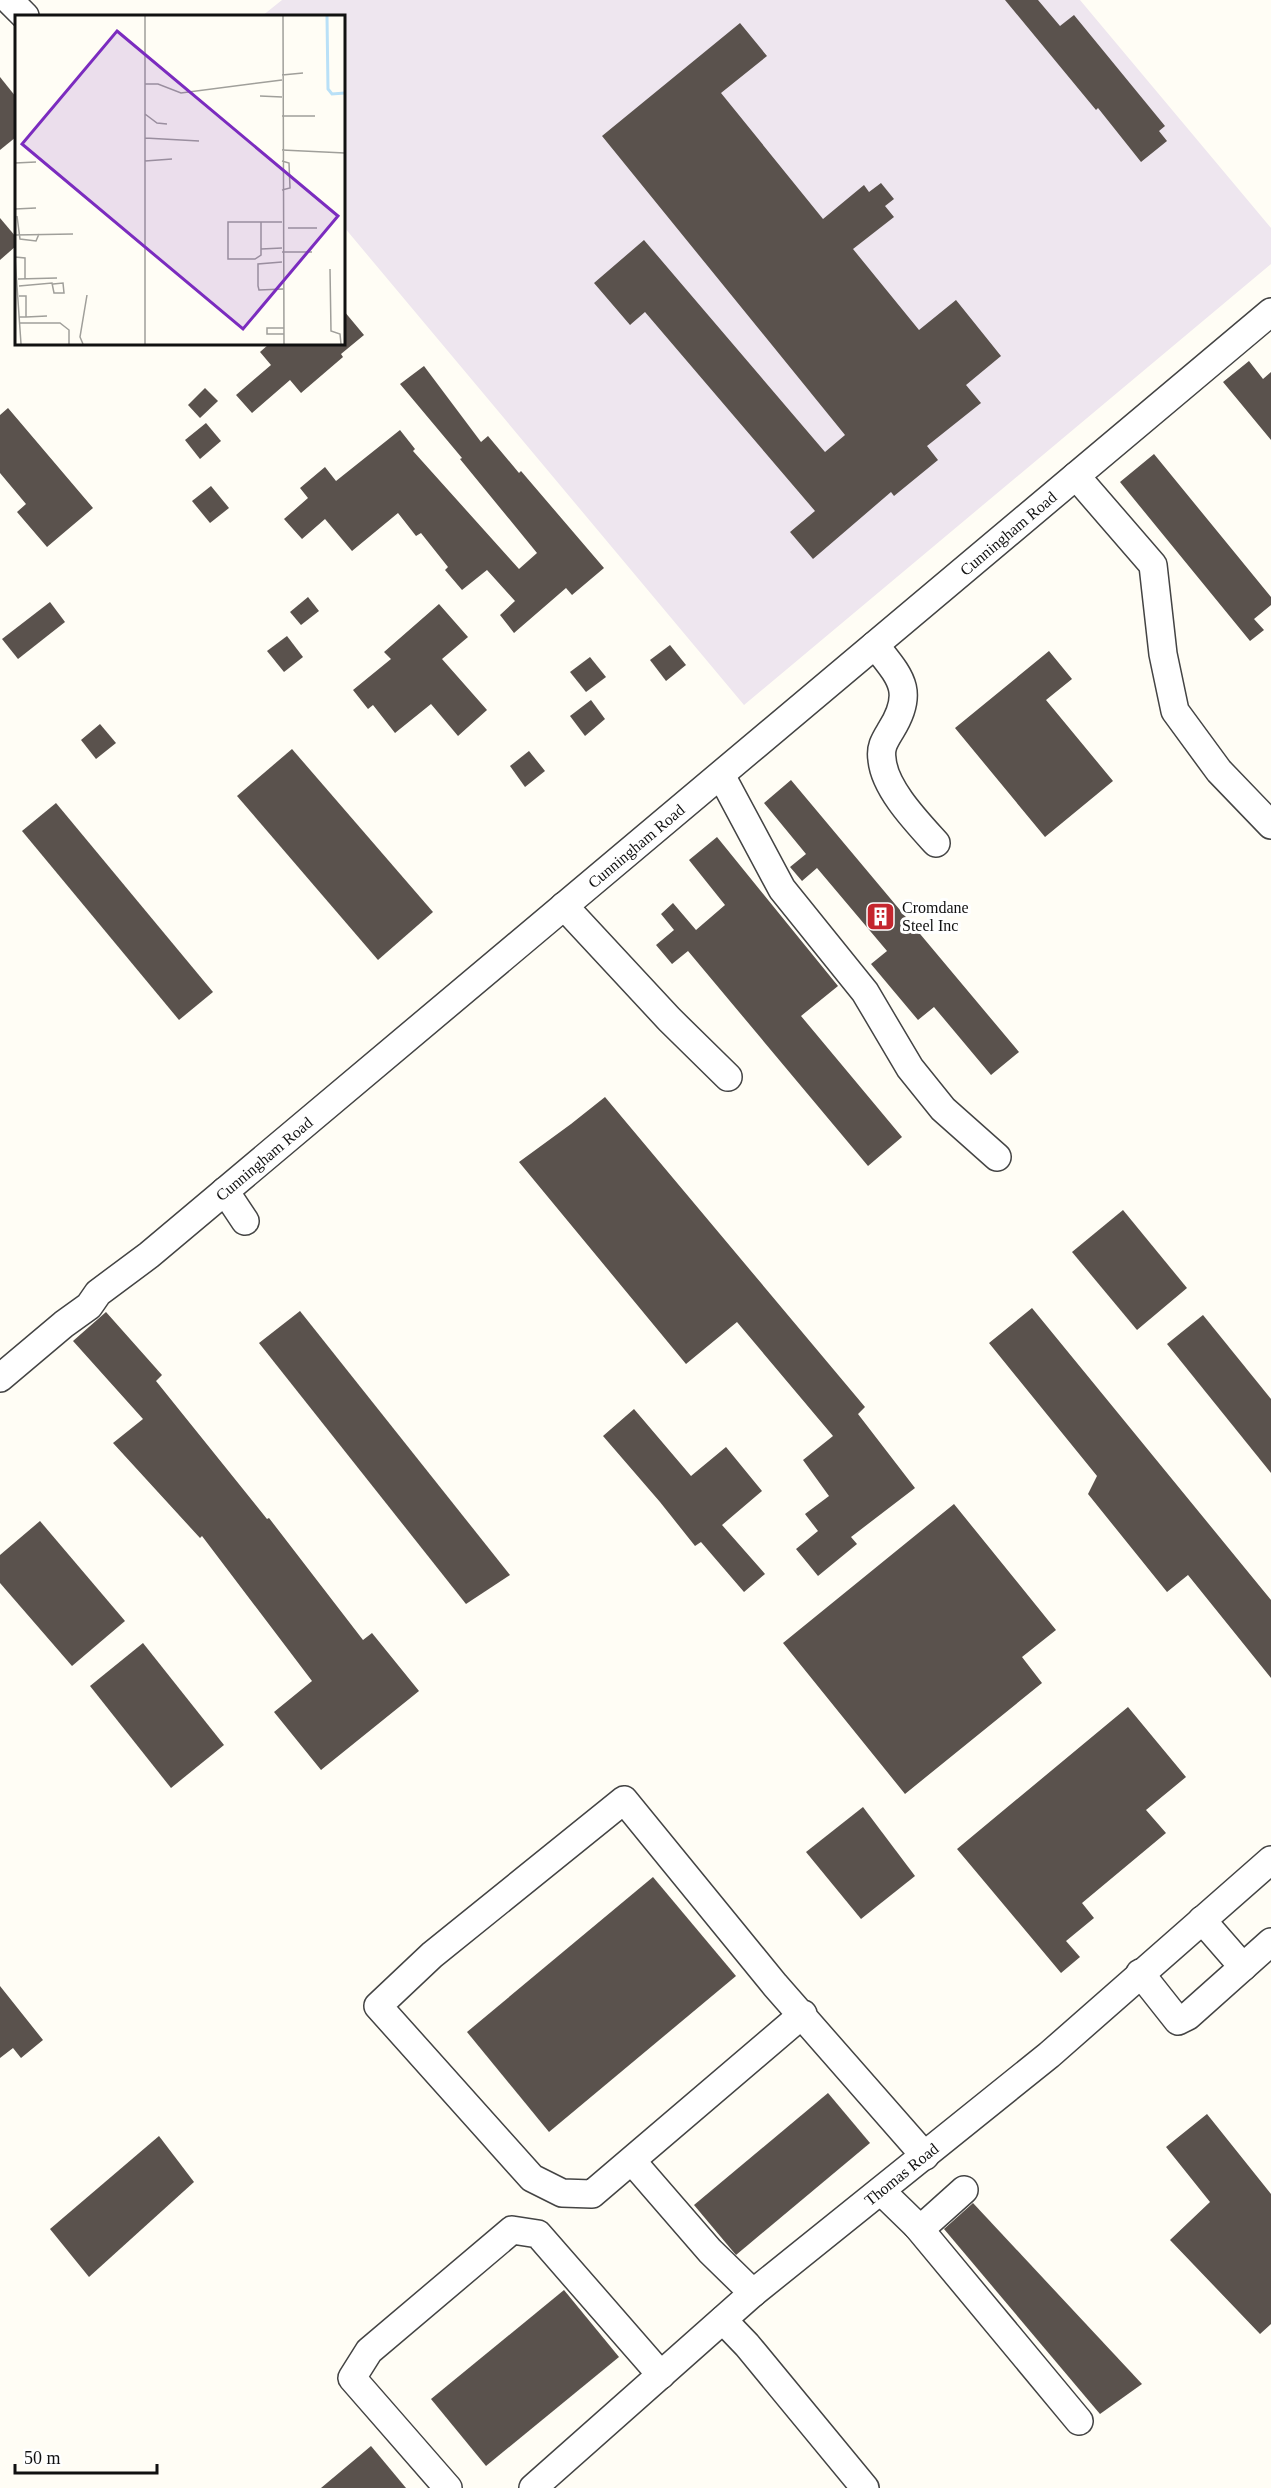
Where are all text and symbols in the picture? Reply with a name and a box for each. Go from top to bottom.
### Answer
inset map [15,15,345,345]
street label: Cunningham Road [957,488,1060,579]
street label: Cunningham Road [585,801,688,891]
place label: Cromdane Steel Inc [902,899,969,934]
building icon: Cromdane Steel Inc [865,900,897,932]
street label: Cunningham Road [213,1114,316,1204]
street label: Thomas Road [861,2140,942,2209]
scale bar [15,2437,158,2475]
text: 50 m [24,2448,61,2468]

